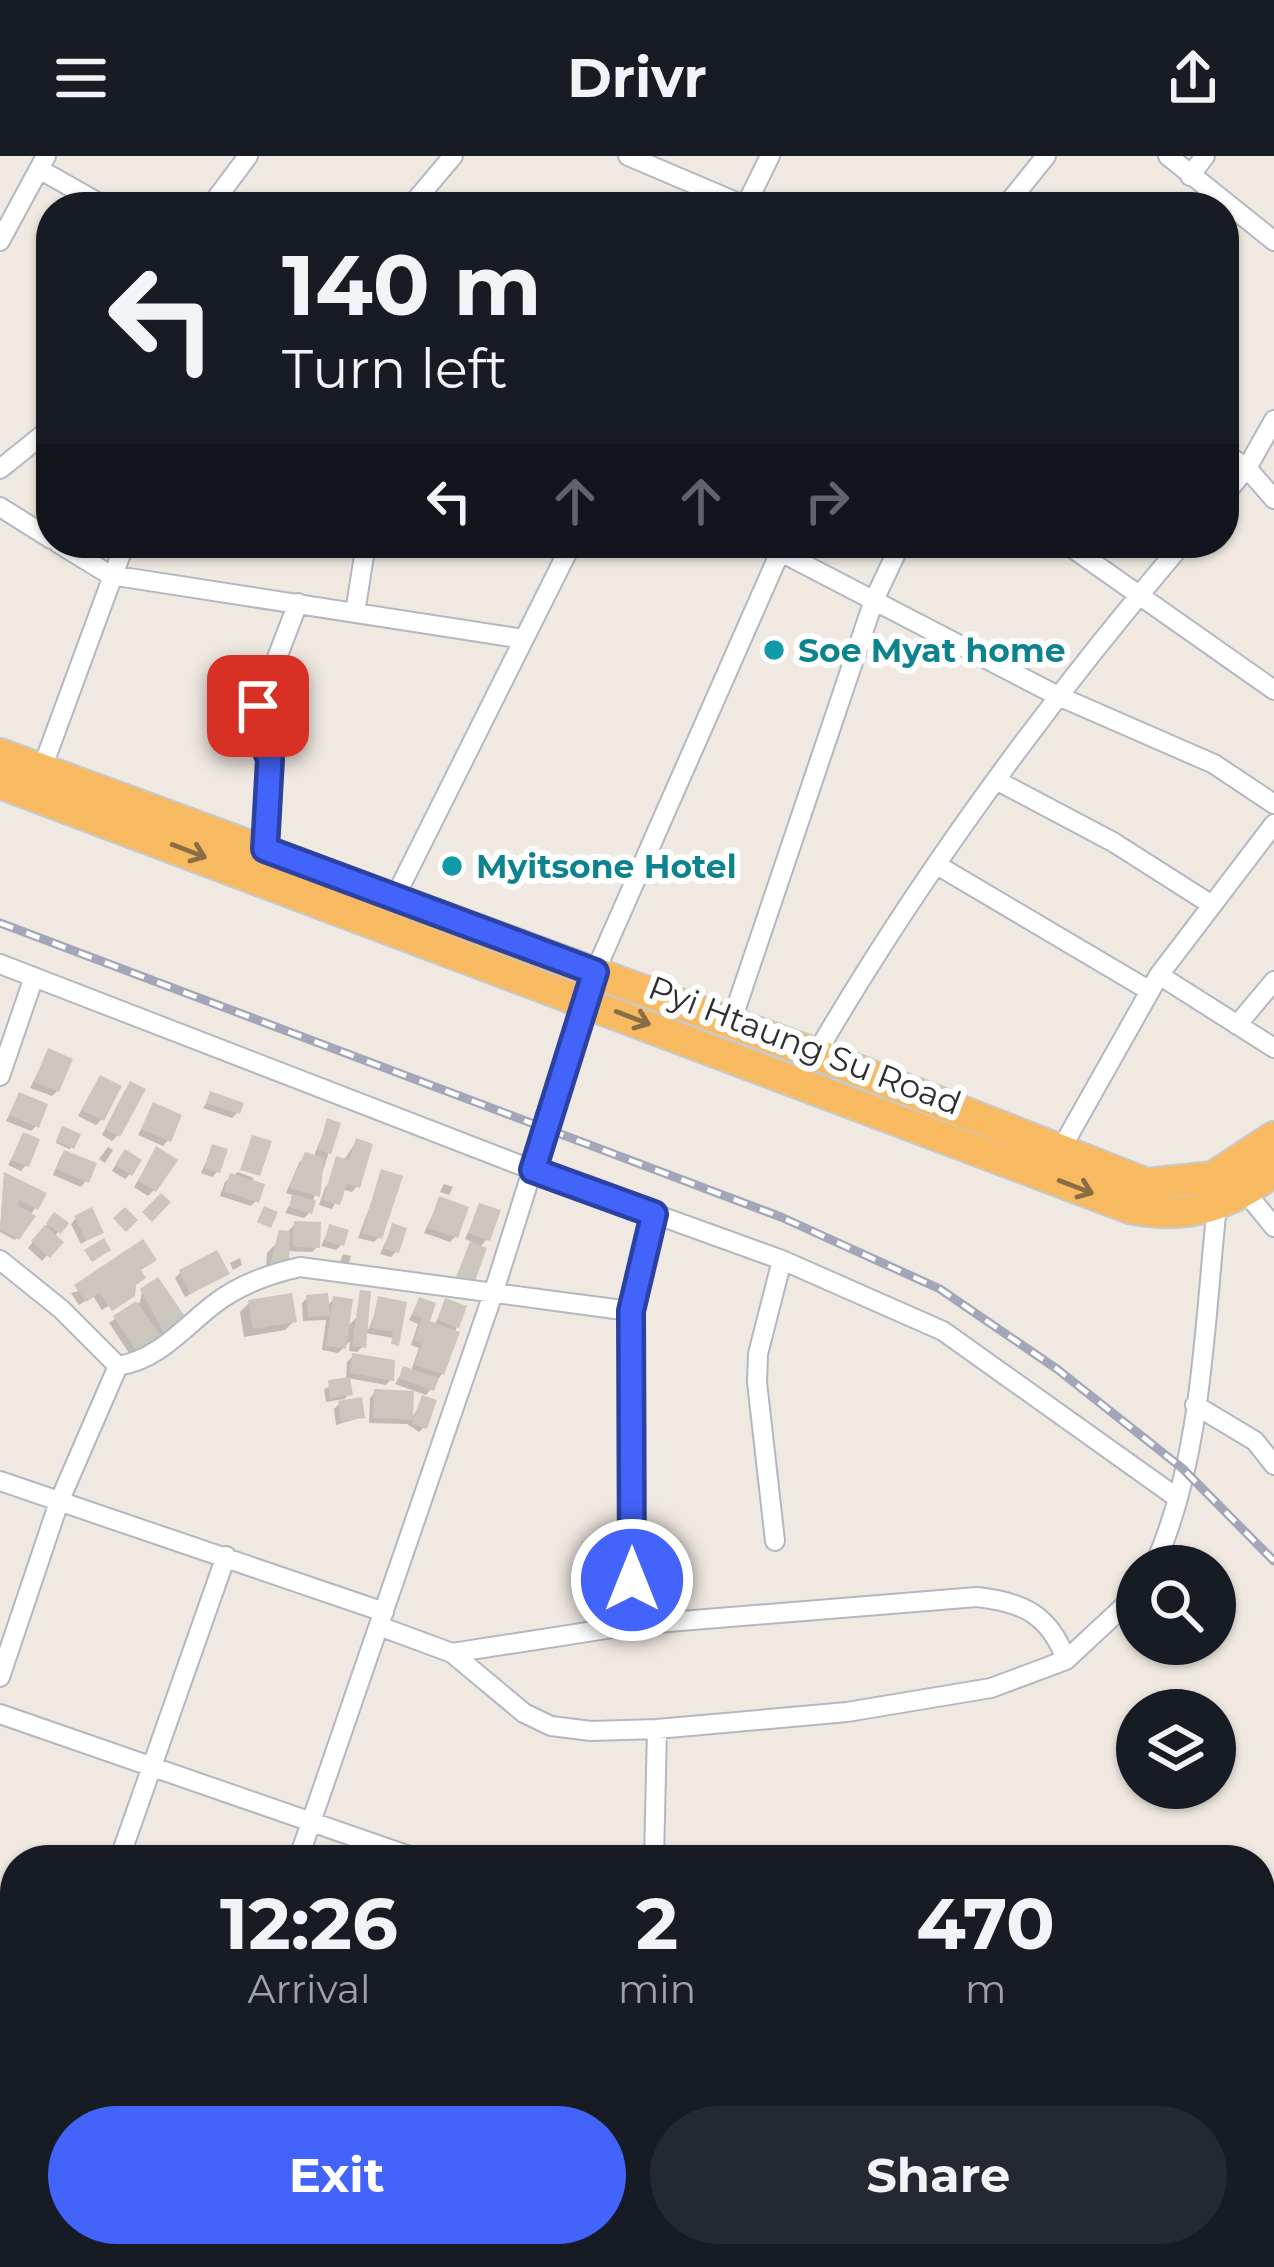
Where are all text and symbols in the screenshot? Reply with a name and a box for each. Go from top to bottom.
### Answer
icon: menu [48,45,114,111]
text: Drivr [567,45,707,111]
icon: share [1160,45,1226,111]
text: 140 m [282,234,542,336]
icon: left [84,240,240,396]
text: Turn left [282,336,508,402]
icon: left [416,468,482,534]
icon: ahead [542,468,608,534]
icon: ahead [668,468,734,534]
icon: right [794,468,860,534]
place label: Soe Myat home [798,630,1066,670]
marker: Soe Myat home [761,637,787,663]
pin [207,655,309,757]
icon: arrive [225,673,291,739]
one-way arrow [170,842,207,864]
place label: Myitsone Hotel [476,846,737,886]
marker: Myitsone Hotel [439,853,465,879]
street label: Pyi Htaung Su Road [643,967,967,1123]
one-way arrow [613,1009,650,1031]
one-way arrow [1056,1177,1093,1199]
position arrow [569,1517,695,1643]
map controls [1116,1545,1236,1809]
button: search [1116,1545,1236,1665]
button: layers [1116,1689,1236,1809]
text: 12:26 [220,1879,398,1967]
text: 2 [636,1879,678,1967]
text: 470 [916,1879,1055,1967]
text: Arrival [247,1965,371,2013]
text: min [618,1965,696,2013]
text: m [965,1965,1006,2013]
button: Exit [48,2106,626,2244]
button: Share [650,2106,1227,2244]

